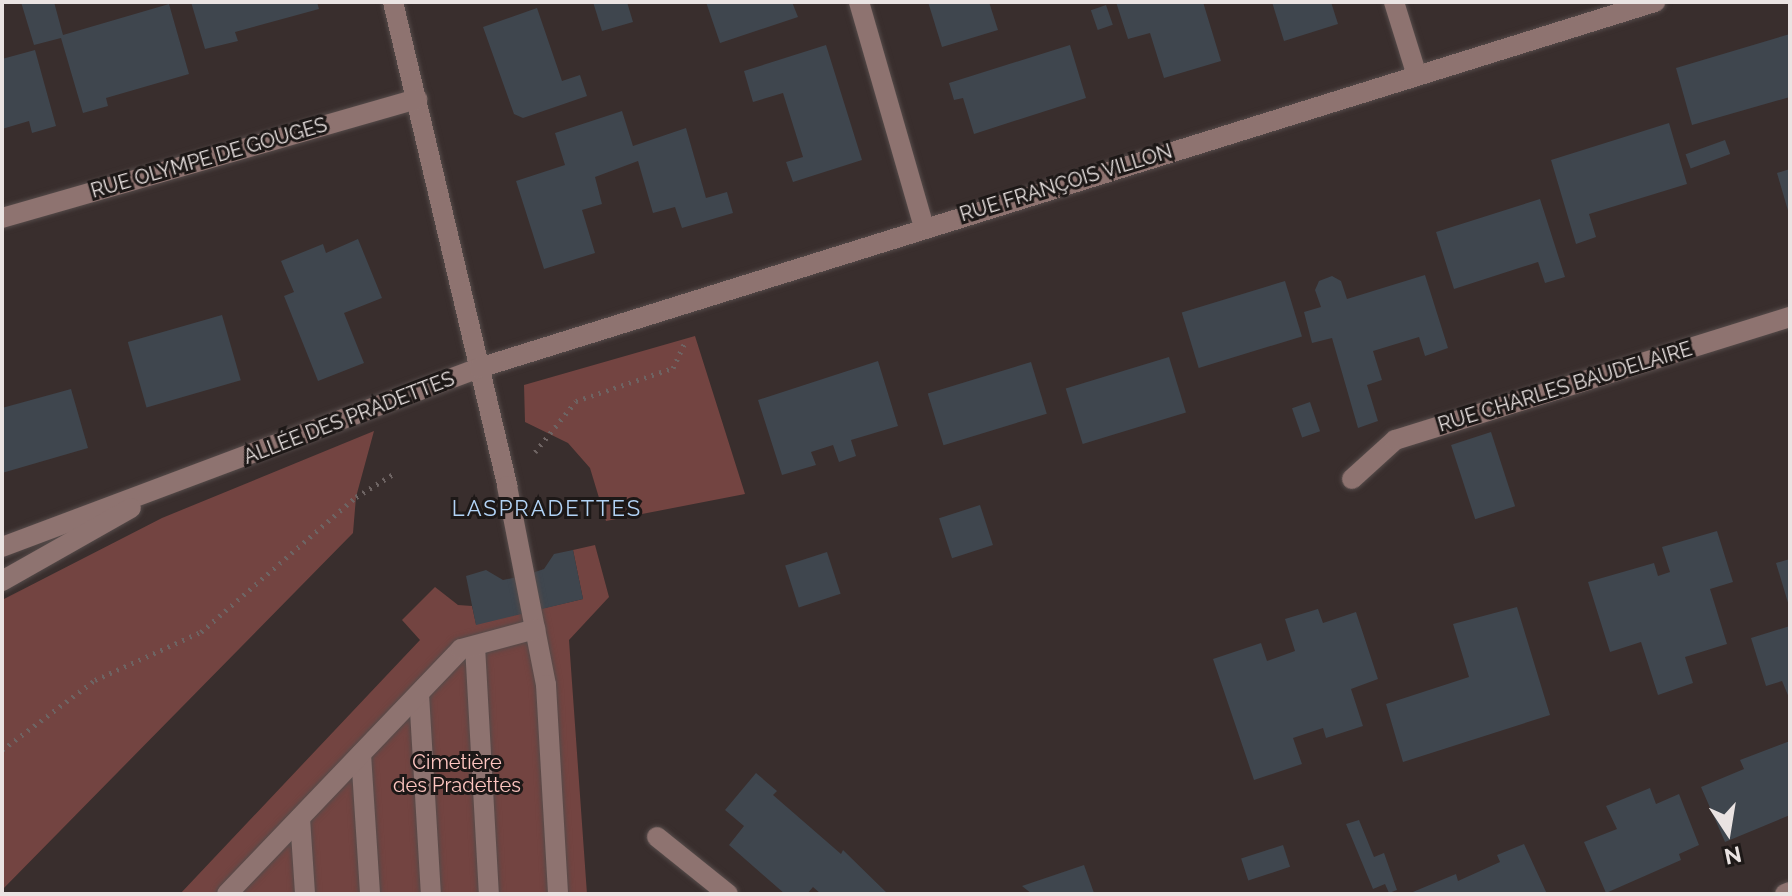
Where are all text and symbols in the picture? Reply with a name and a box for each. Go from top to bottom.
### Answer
street label: RUE OLYMPE DE GOUGES [88,113,330,203]
street label: RUE FRANÇOIS VILLON [956,139,1176,227]
street label: RUE CHARLES BAUDELAIRE [1435,337,1695,437]
street label: ALLÉE DES PRADETTES [240,367,458,469]
district label: LASPRADETTES [452,496,642,522]
park label: Cimetière des Pradettes [393,751,521,798]
north arrow [1688,792,1768,872]
text: N [1722,841,1744,870]

